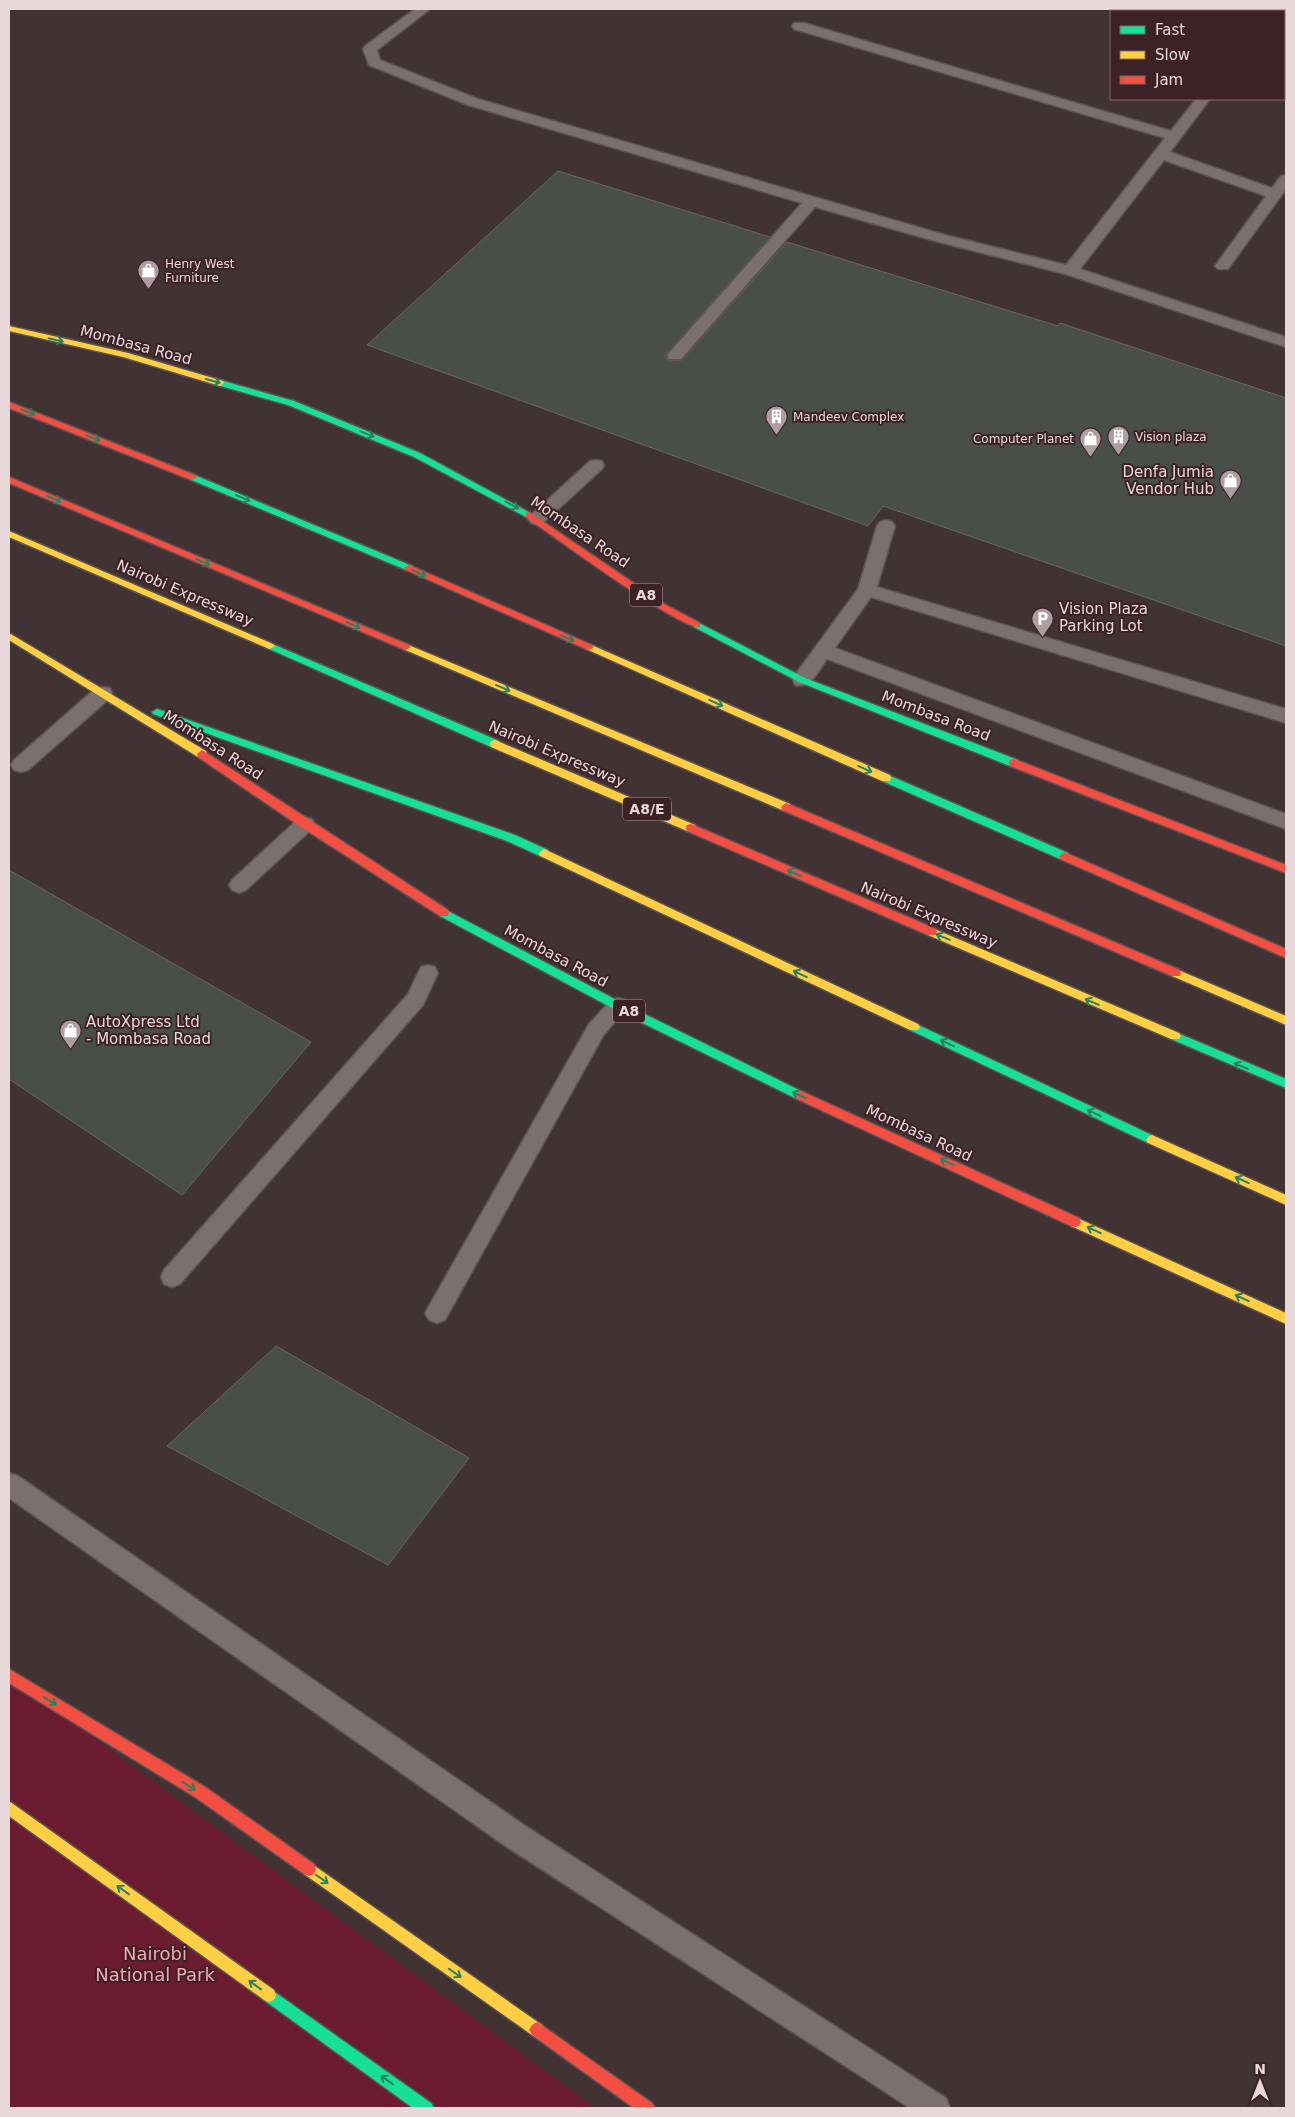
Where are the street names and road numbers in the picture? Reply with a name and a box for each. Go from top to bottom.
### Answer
street label: Mombasa Road [78,321,194,369]
street label: Mombasa Road [527,492,633,572]
street label: Nairobi Expressway [114,556,256,630]
road number: A8 [630,584,662,606]
street label: Mombasa Road [879,687,993,745]
street label: Mombasa Road [160,706,266,784]
street label: Nairobi Expressway [486,717,628,791]
road number: A8/E [623,798,671,821]
street label: Nairobi Expressway [858,878,1000,952]
street label: Mombasa Road [501,921,611,991]
road number: A8 [613,999,645,1022]
street label: Mombasa Road [863,1101,975,1165]

